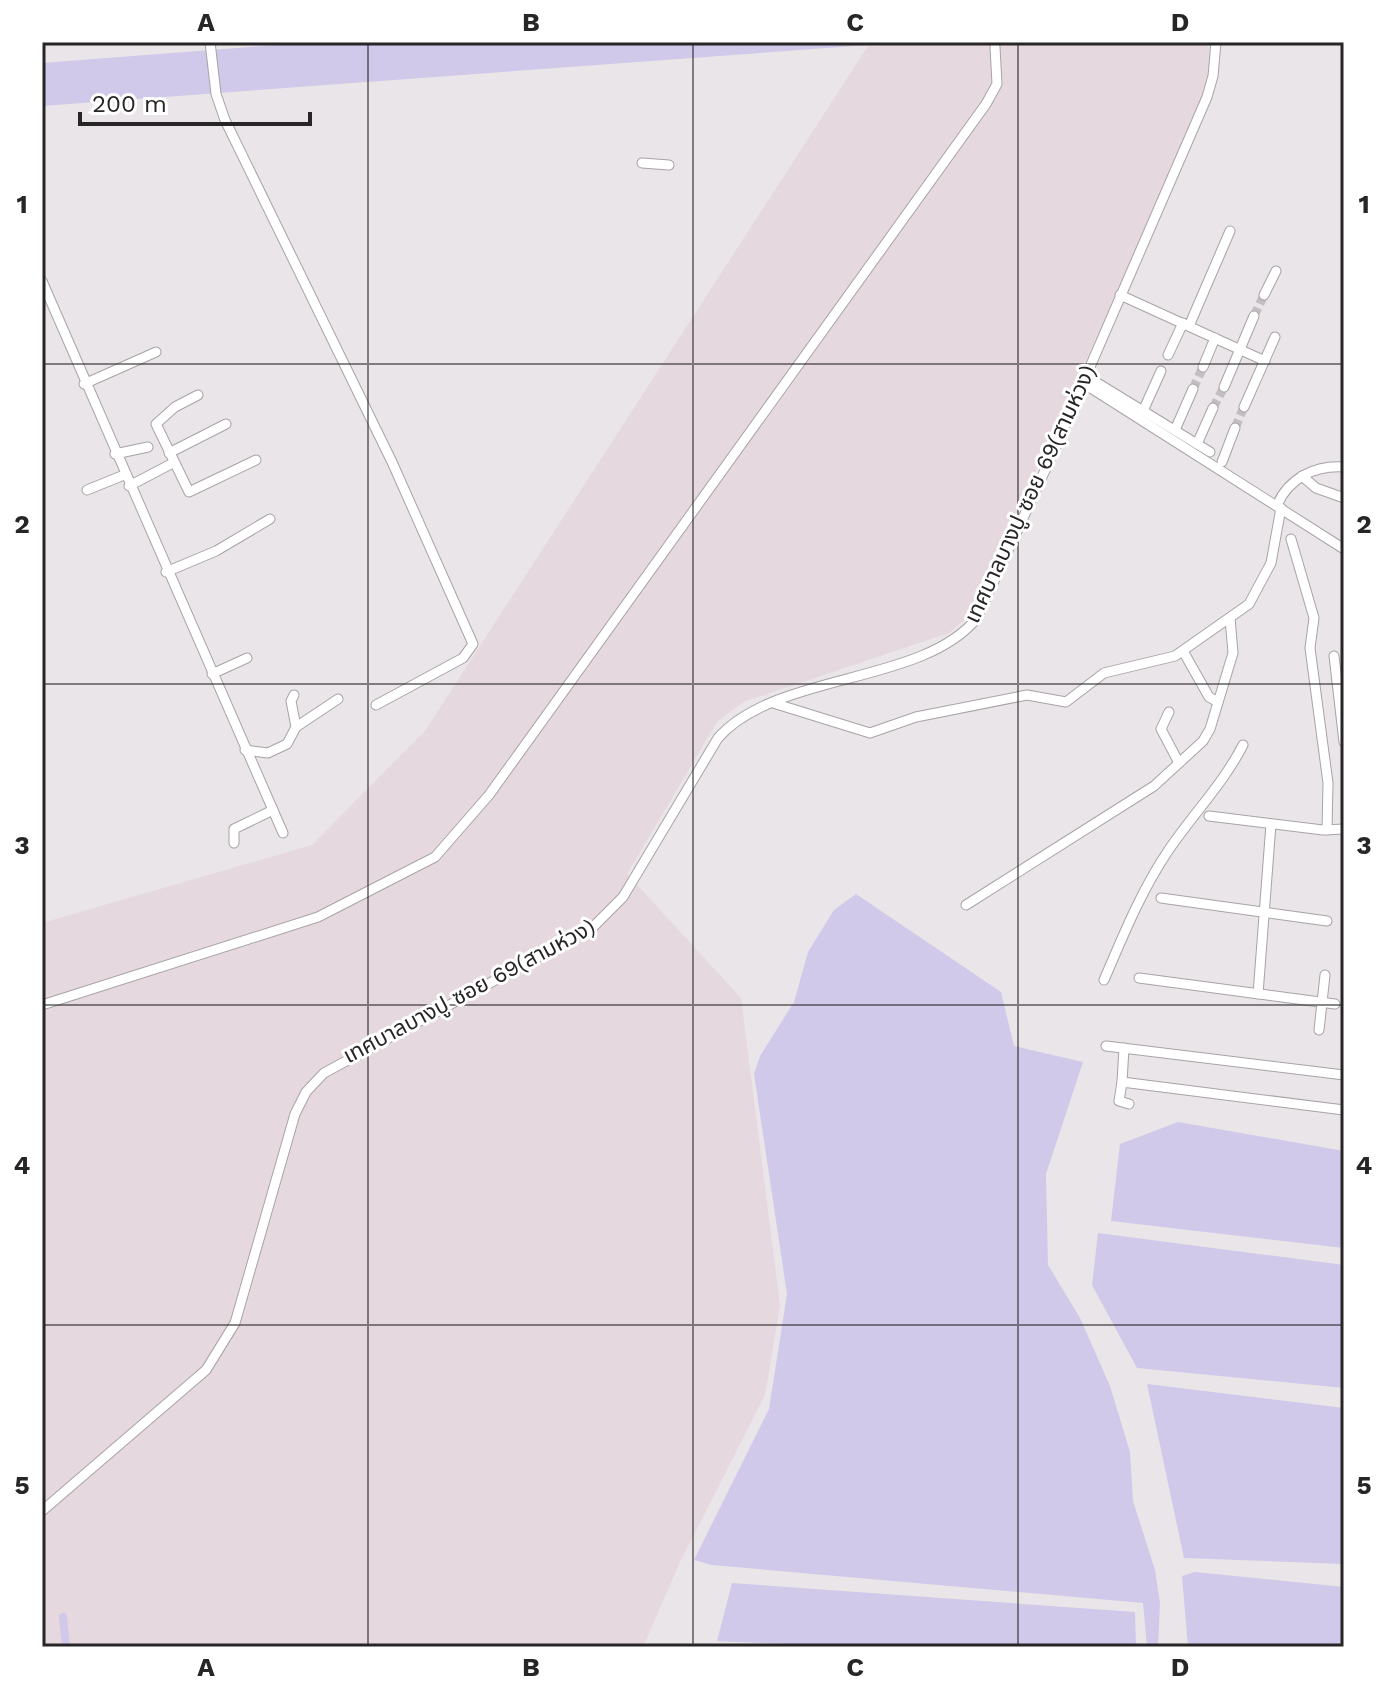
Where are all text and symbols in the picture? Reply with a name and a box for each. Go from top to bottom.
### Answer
text: A [197,7,215,37]
text: B [522,7,540,37]
text: C [846,7,864,37]
text: D [1171,7,1189,37]
scale bar [80,76,310,126]
text: 200 m [92,90,167,118]
text: 1 [16,189,28,219]
text: 1 [1358,189,1370,219]
street label: เทศบาลบางปู ซอย 69(สามห่วง) [959,361,1102,627]
text: 2 [14,509,30,539]
text: 2 [1356,509,1372,539]
text: 3 [14,830,30,860]
text: 3 [1356,830,1372,860]
street label: เทศบาลบางปู ซอย 69(สามห่วง) [339,914,600,1069]
text: 4 [14,1150,31,1180]
text: 4 [1356,1150,1373,1180]
text: 5 [14,1470,30,1500]
text: 5 [1356,1470,1372,1500]
text: A [197,1652,215,1682]
text: B [522,1652,540,1682]
text: C [846,1652,864,1682]
text: D [1171,1652,1189,1682]

